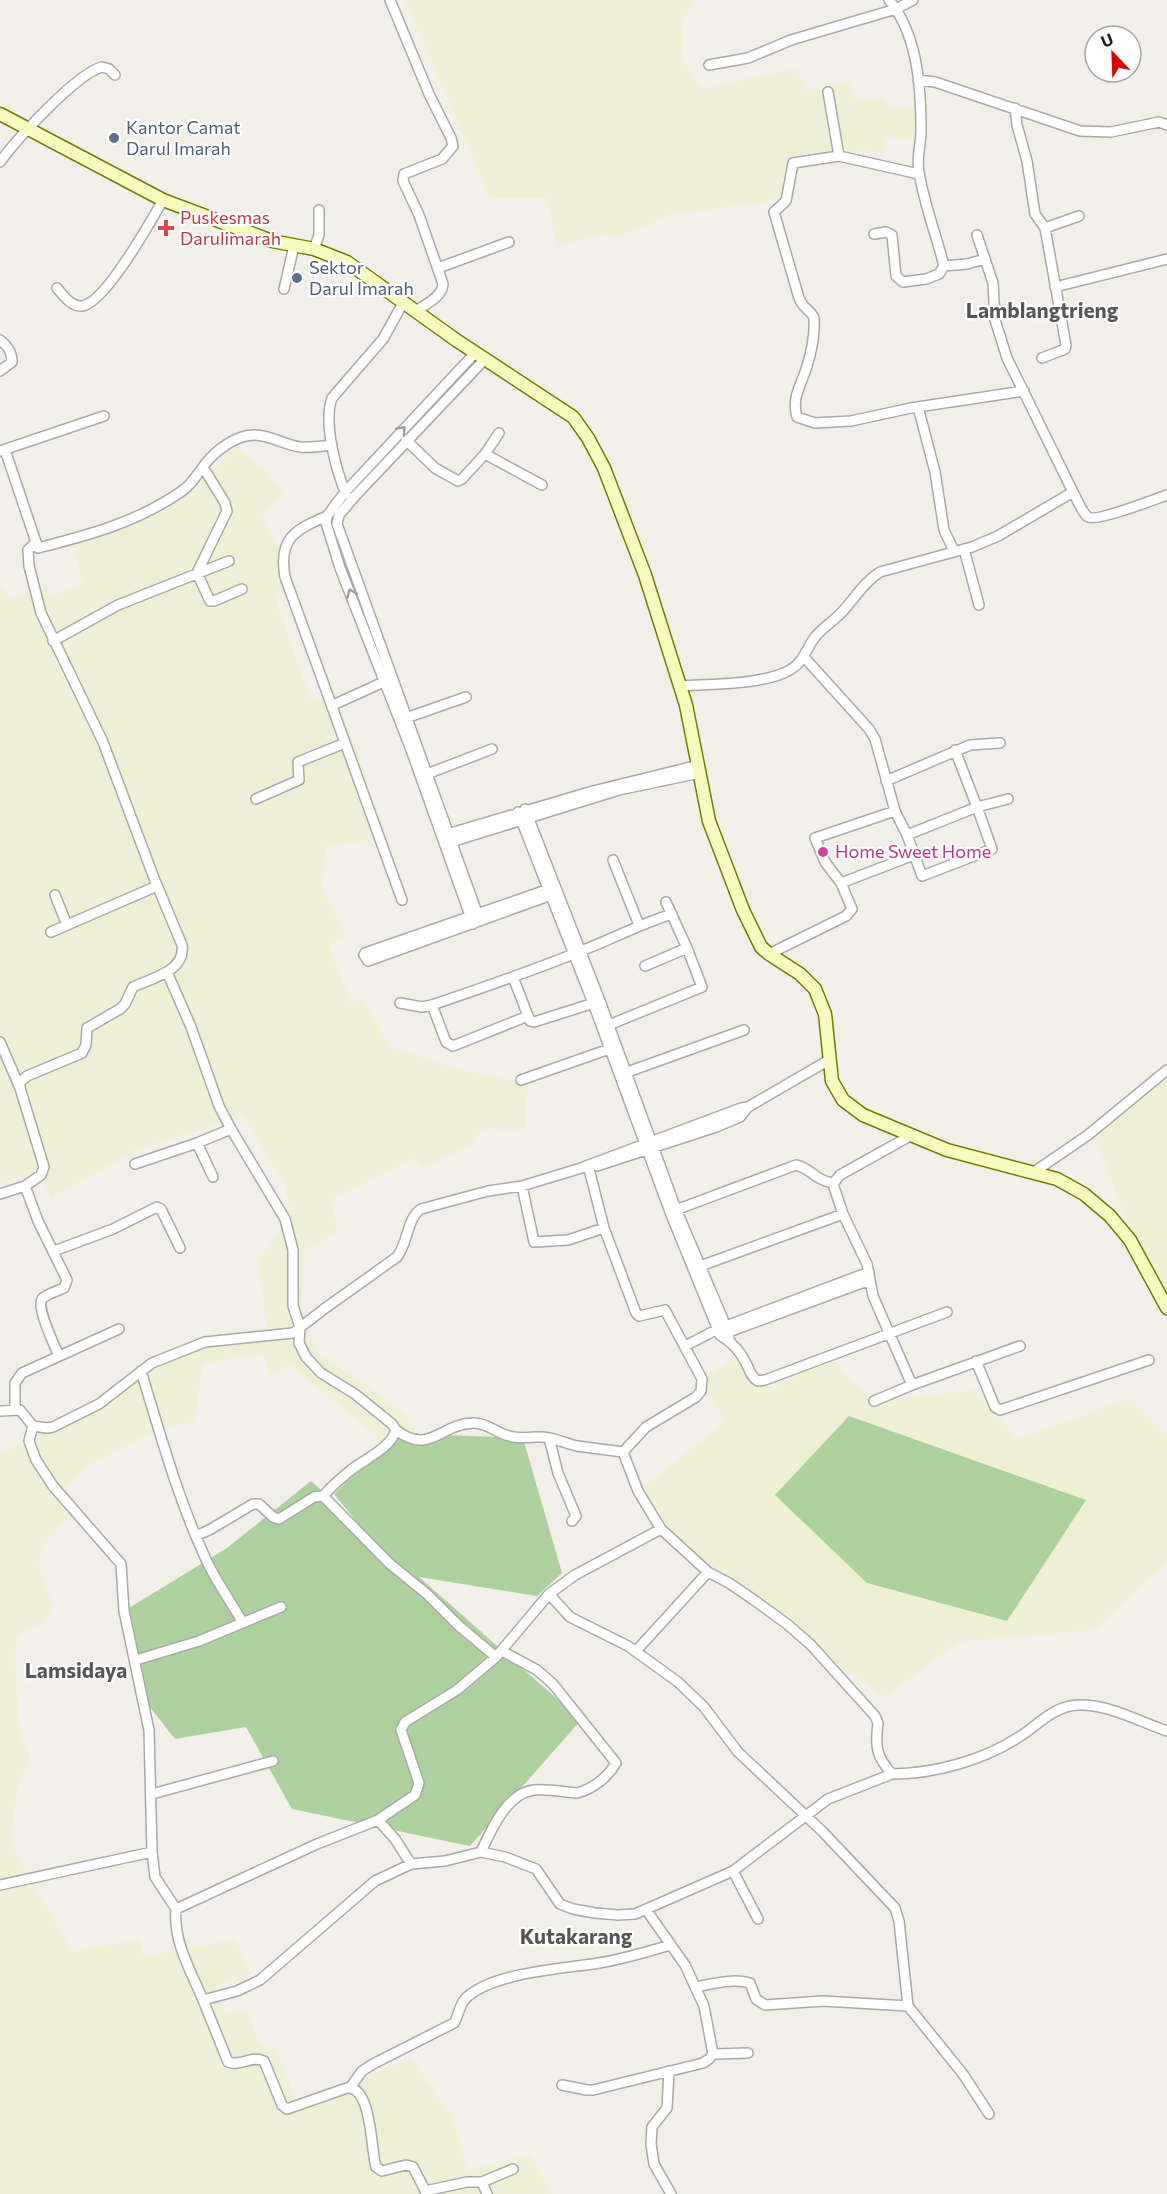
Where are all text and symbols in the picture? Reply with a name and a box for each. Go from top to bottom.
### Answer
north arrow [1083,24,1143,84]
text: U [1098,29,1116,51]
place label: Kantor Camat Darul Imarah [126,116,241,159]
marker: Kantor Camat Darul Imarah [107,131,121,145]
place label: Puskesmas Darulimarah [180,206,281,249]
marker: Puskesmas Darulimarah [157,219,175,237]
place label: Sektor Darul Imarah [309,256,414,299]
marker: Sektor Darul Imarah [290,271,304,285]
district label: Lamblangtrieng [966,297,1119,322]
one-way arrow [394,427,405,438]
one-way arrow [346,588,358,599]
place label: Home Sweet Home [835,840,991,862]
marker: Home Sweet Home [816,845,830,859]
district label: Lamsidaya [25,1657,127,1682]
district label: Kutakarang [520,1923,633,1948]

